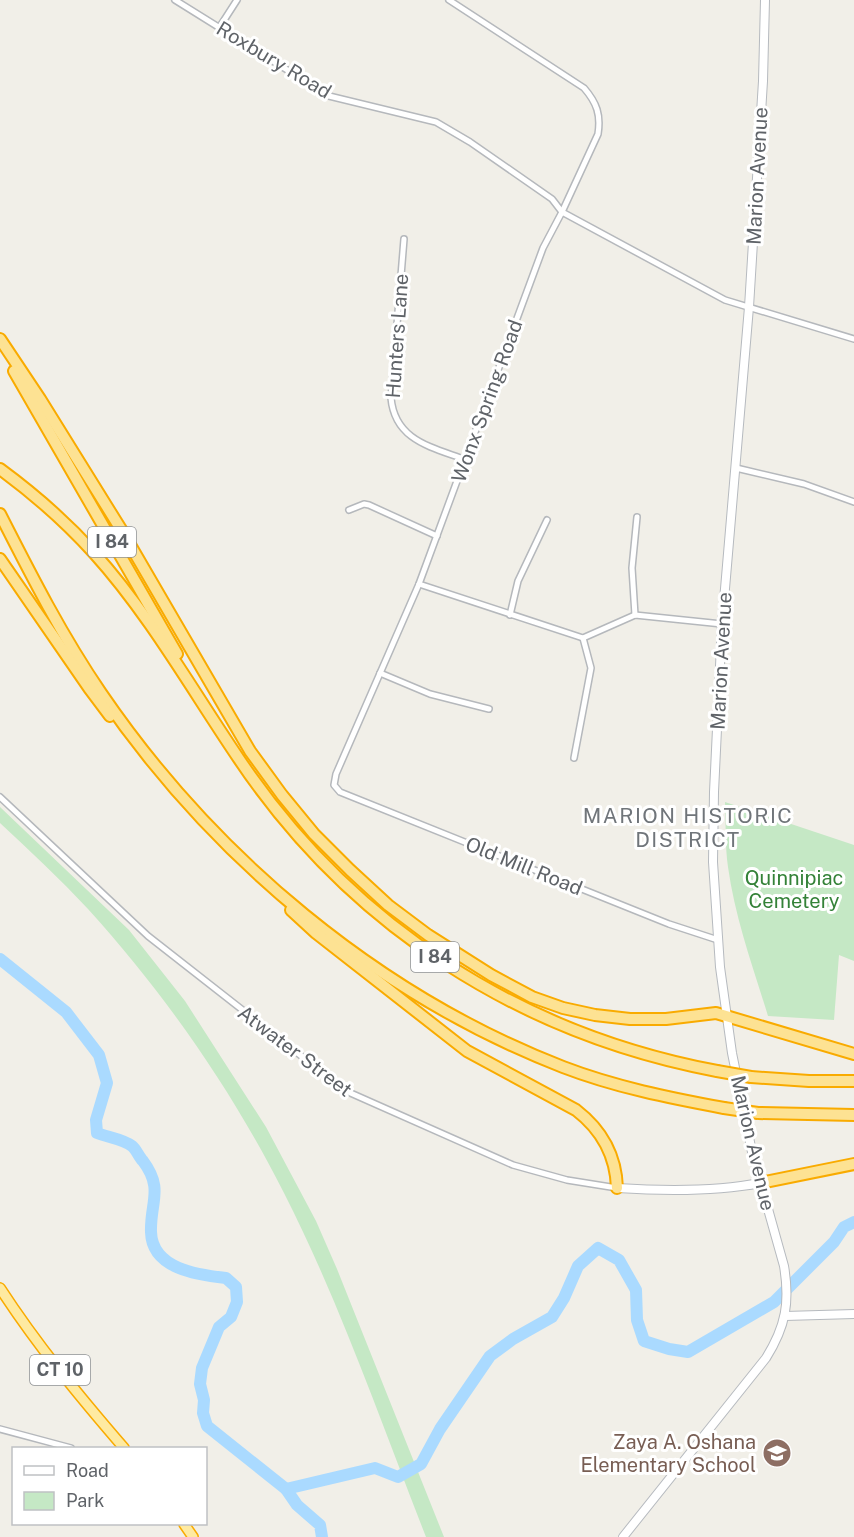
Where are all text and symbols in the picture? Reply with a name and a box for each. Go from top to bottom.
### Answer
street label: Roxbury Road [212,16,336,104]
street label: Marion Avenue [741,107,773,245]
street label: Hunters Lane [381,273,413,399]
street label: Wonx Spring Road [446,316,528,486]
road number: I 84 [88,527,136,557]
street label: Marion Avenue [705,592,737,730]
district label: MARION HISTORIC DISTRICT [583,803,793,852]
street label: Old Mill Road [462,832,586,900]
park label: Quinnipiac Cemetery [745,866,843,913]
road number: I 84 [411,942,459,972]
street label: Atwater Street [233,1000,357,1102]
street label: Marion Avenue [726,1073,780,1213]
road number: CT 10 [30,1355,90,1385]
place label: Zaya A. Oshana Elementary School [581,1430,756,1477]
school or university icon: Zaya A. Oshana Elementary School [761,1437,793,1469]
legend [12,1447,207,1525]
text: Road [66,1460,109,1481]
text: Park [66,1490,104,1511]

